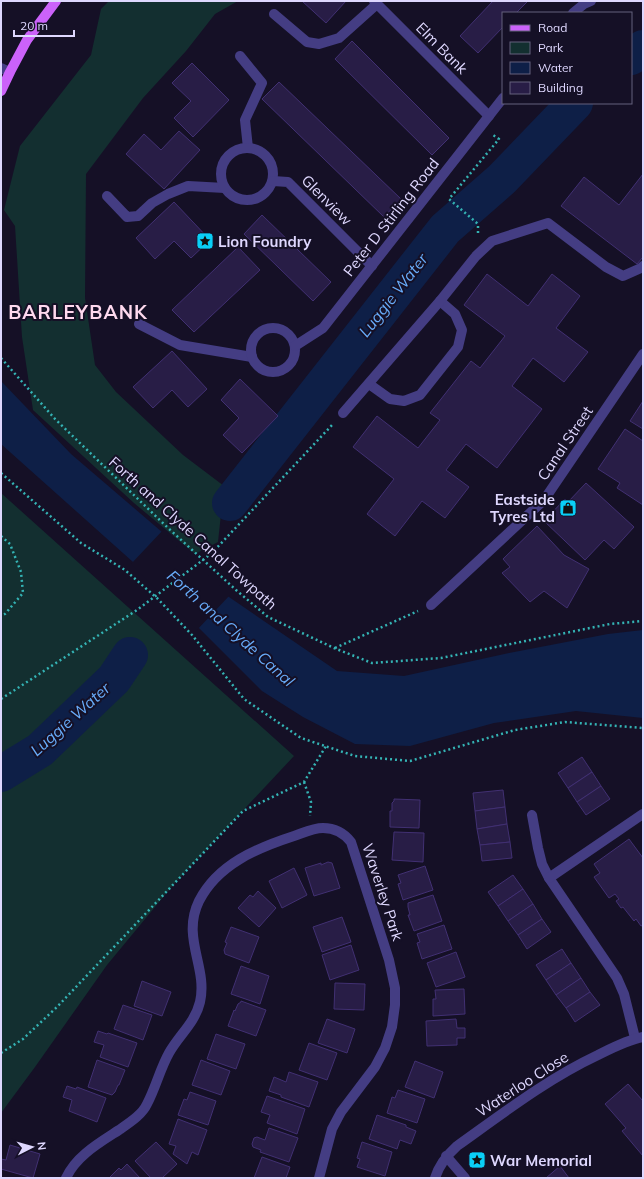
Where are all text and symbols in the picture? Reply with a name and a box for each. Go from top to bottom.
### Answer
scale bar [14,12,74,38]
legend [502,12,632,104]
text: 20 m [20,18,48,33]
street label: Elm Bank [412,18,472,78]
text: Road [538,20,567,35]
text: Park [538,40,564,55]
text: Water [538,60,574,75]
text: Building [538,80,583,95]
street label: Peter D Stirling Road [339,154,443,280]
street label: Glenview [298,171,356,229]
place icon: Lion Foundry [195,231,215,251]
place label: Lion Foundry [218,232,312,251]
water label: Luggie Water [354,248,432,341]
district label: BARLEYBANK [8,300,148,324]
street label: Canal Street [533,402,597,484]
street label: Forth and Clyde Canal Towpath [105,452,281,614]
place label: Eastside Tyres Ltd [490,490,555,526]
shop icon: Eastside Tyres Ltd [558,498,578,518]
water label: Forth and Clyde Canal [163,565,299,691]
water label: Luggie Water [26,677,115,760]
street label: Waverley Park [358,841,408,943]
street label: Waterloo Close [472,1047,572,1121]
north arrow [12,1127,52,1167]
text: N [35,1141,49,1151]
place icon: War Memorial [467,1150,487,1170]
place label: War Memorial [490,1151,592,1170]

